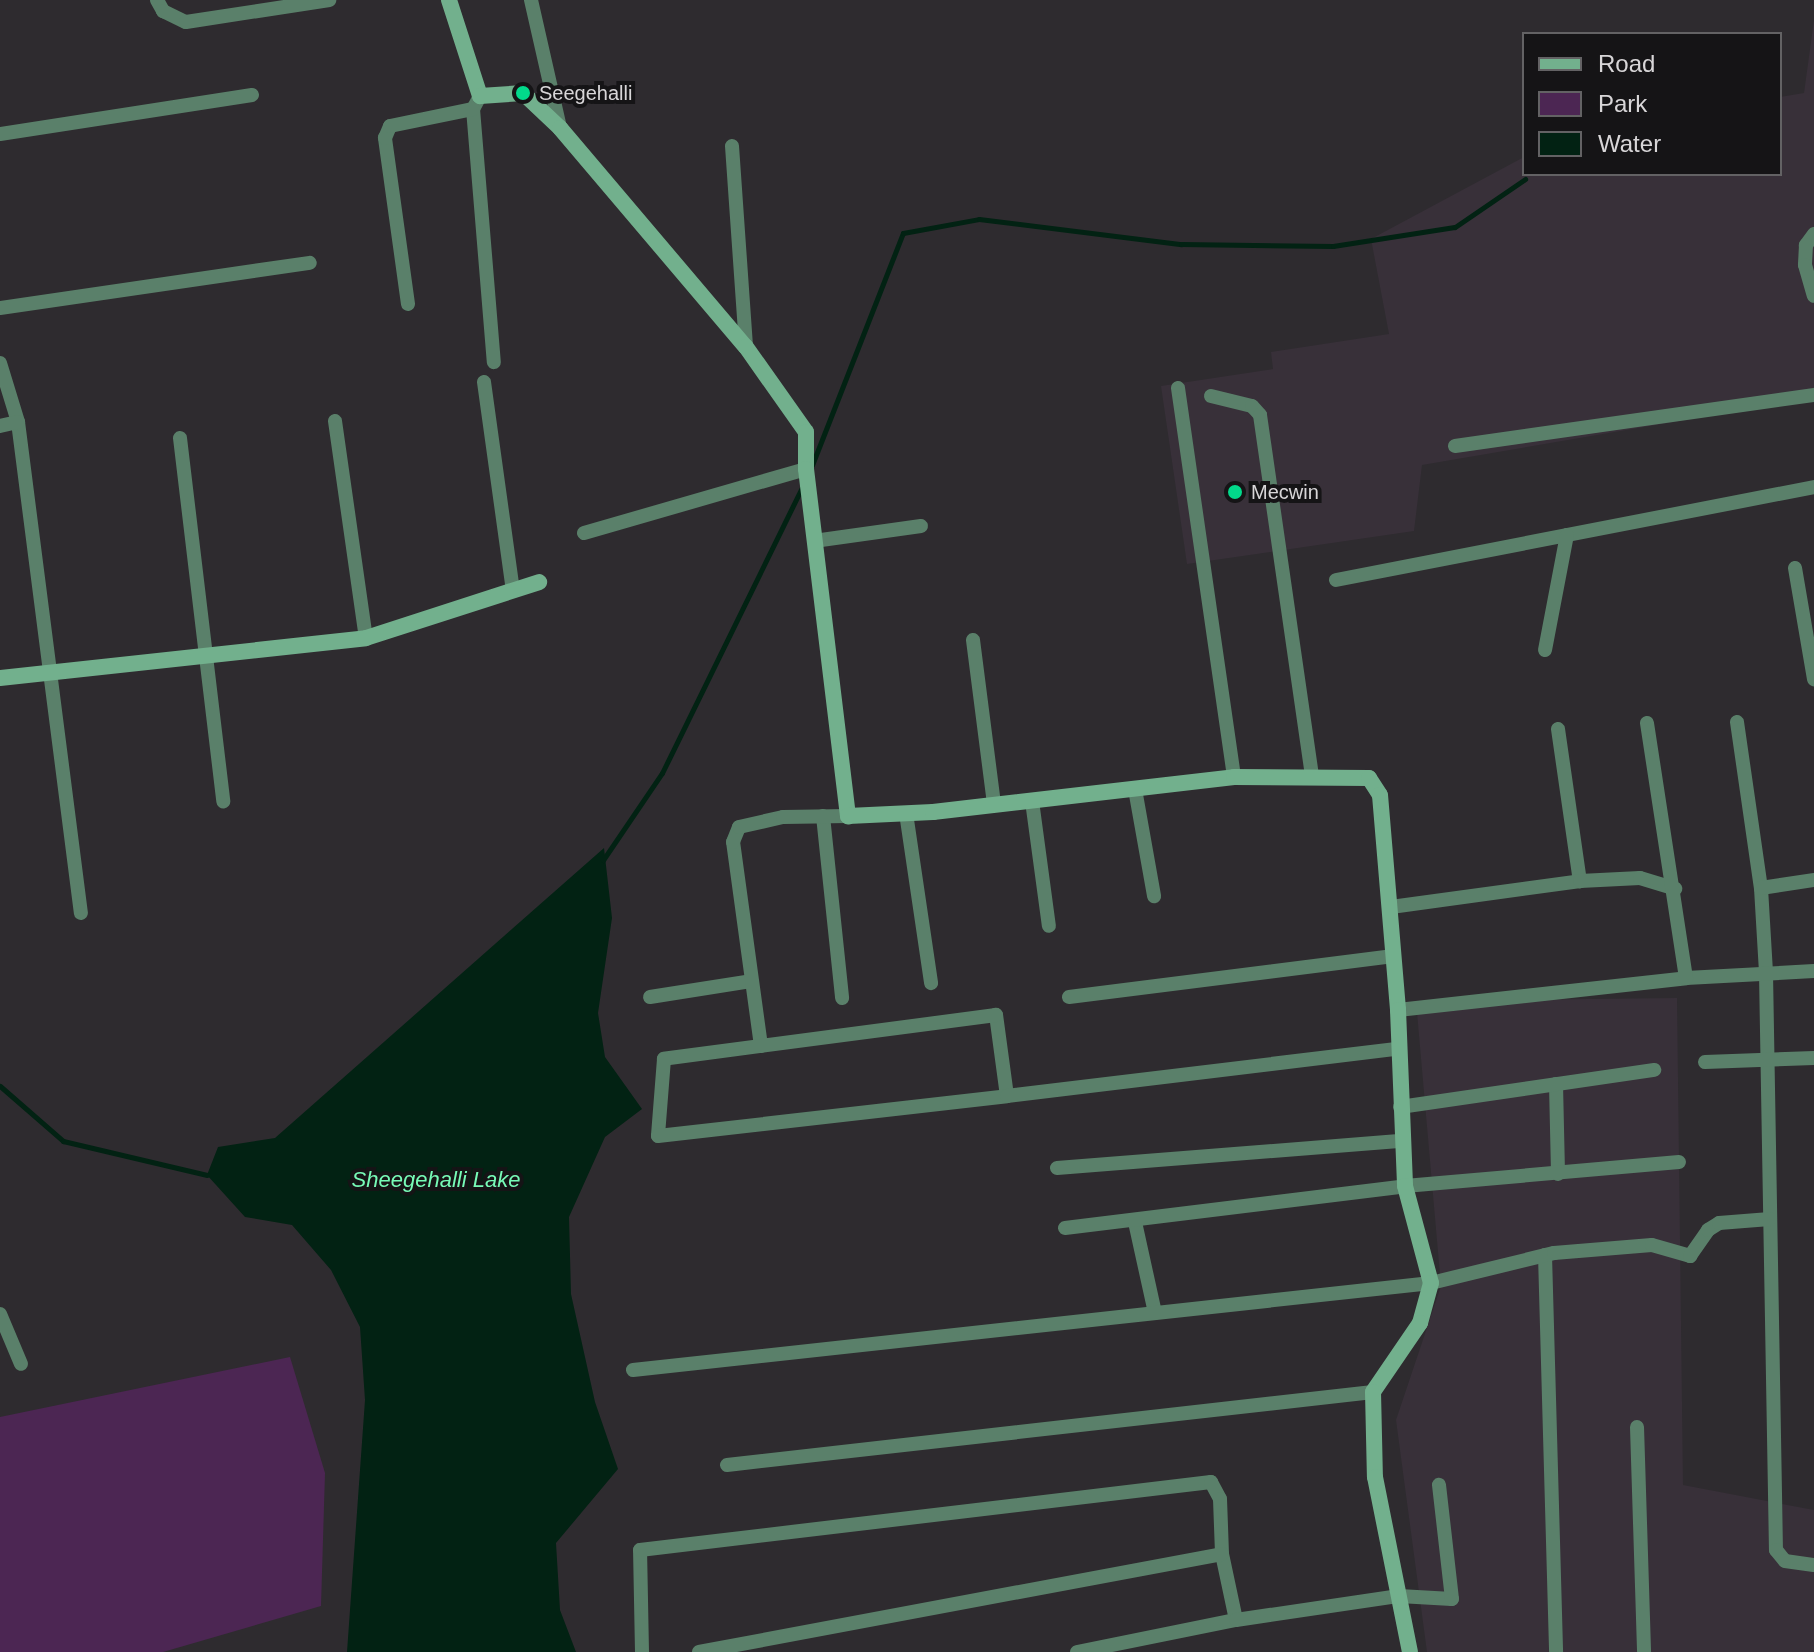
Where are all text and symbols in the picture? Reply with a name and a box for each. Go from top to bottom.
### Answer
legend [1522,32,1782,176]
text: Road [1598,50,1655,77]
place label: Seegehalli [539,81,632,105]
marker: Seegehalli [514,84,532,102]
text: Park [1598,90,1647,117]
text: Water [1598,130,1661,157]
place label: Mecwin [1251,480,1319,504]
marker: Mecwin [1226,483,1244,501]
water label: Sheegehalli Lake [352,1167,520,1193]

